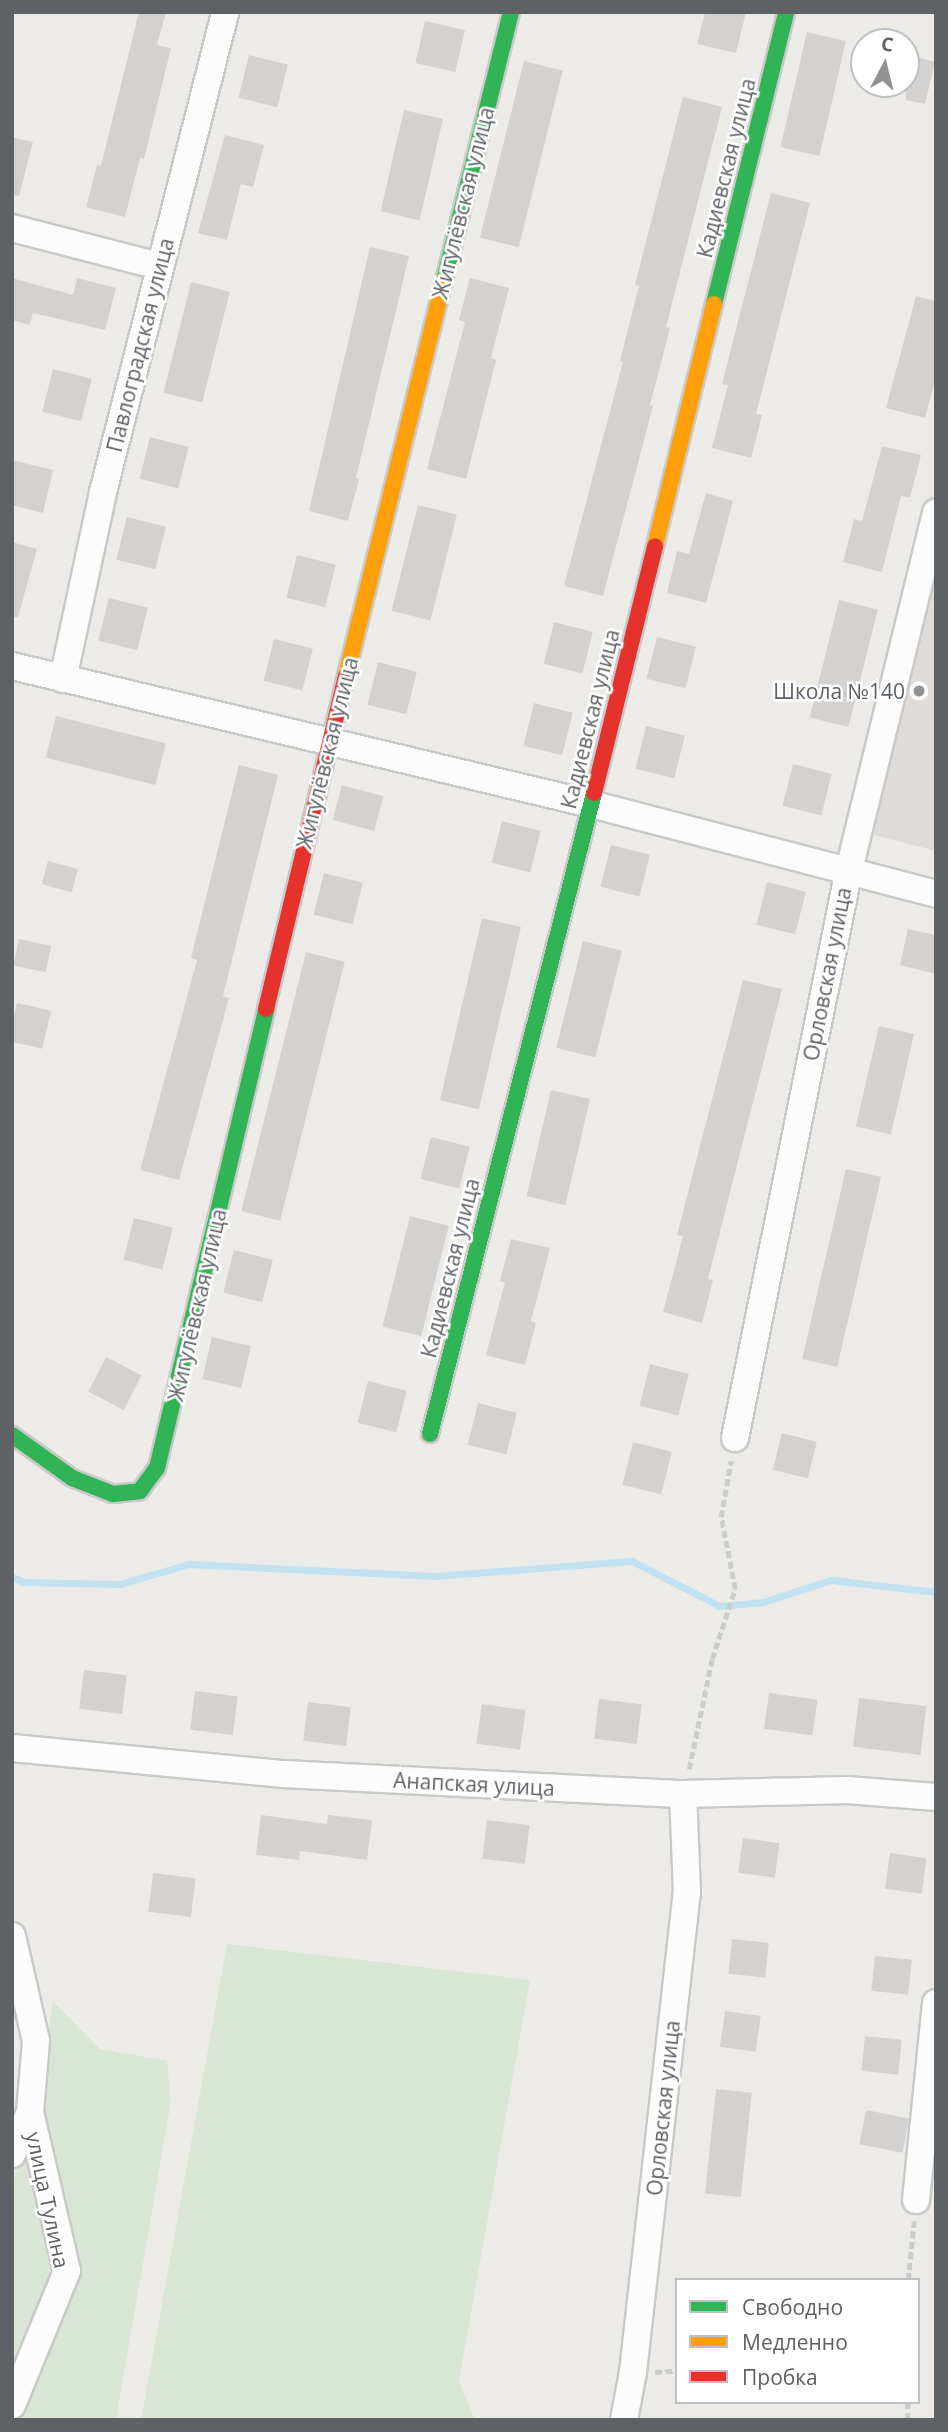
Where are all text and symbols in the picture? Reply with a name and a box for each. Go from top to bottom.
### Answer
north arrow [850,28,920,98]
text: С [880,30,895,58]
street label: Кадиевская улица [692,76,760,260]
street label: Жигулёвская улица [427,104,499,302]
street label: Павлоградская улица [101,235,179,455]
street label: Кадиевская улица [556,627,624,811]
street label: Жигулёвская улица [291,654,363,852]
place label: Школа №140 [773,678,905,704]
marker: Школа №140 [911,683,927,699]
street label: Орловская улица [798,885,856,1063]
street label: Кадиевская улица [416,1176,484,1360]
street label: Жигулёвская улица [163,1206,231,1404]
street label: Анапская улица [393,1767,555,1801]
street label: Орловская улица [641,2019,685,2197]
street label: улица Тулина [21,2130,75,2270]
legend [675,2278,920,2404]
text: Свободно [742,2293,843,2321]
text: Медленно [742,2328,848,2356]
text: Пробка [742,2363,818,2391]

